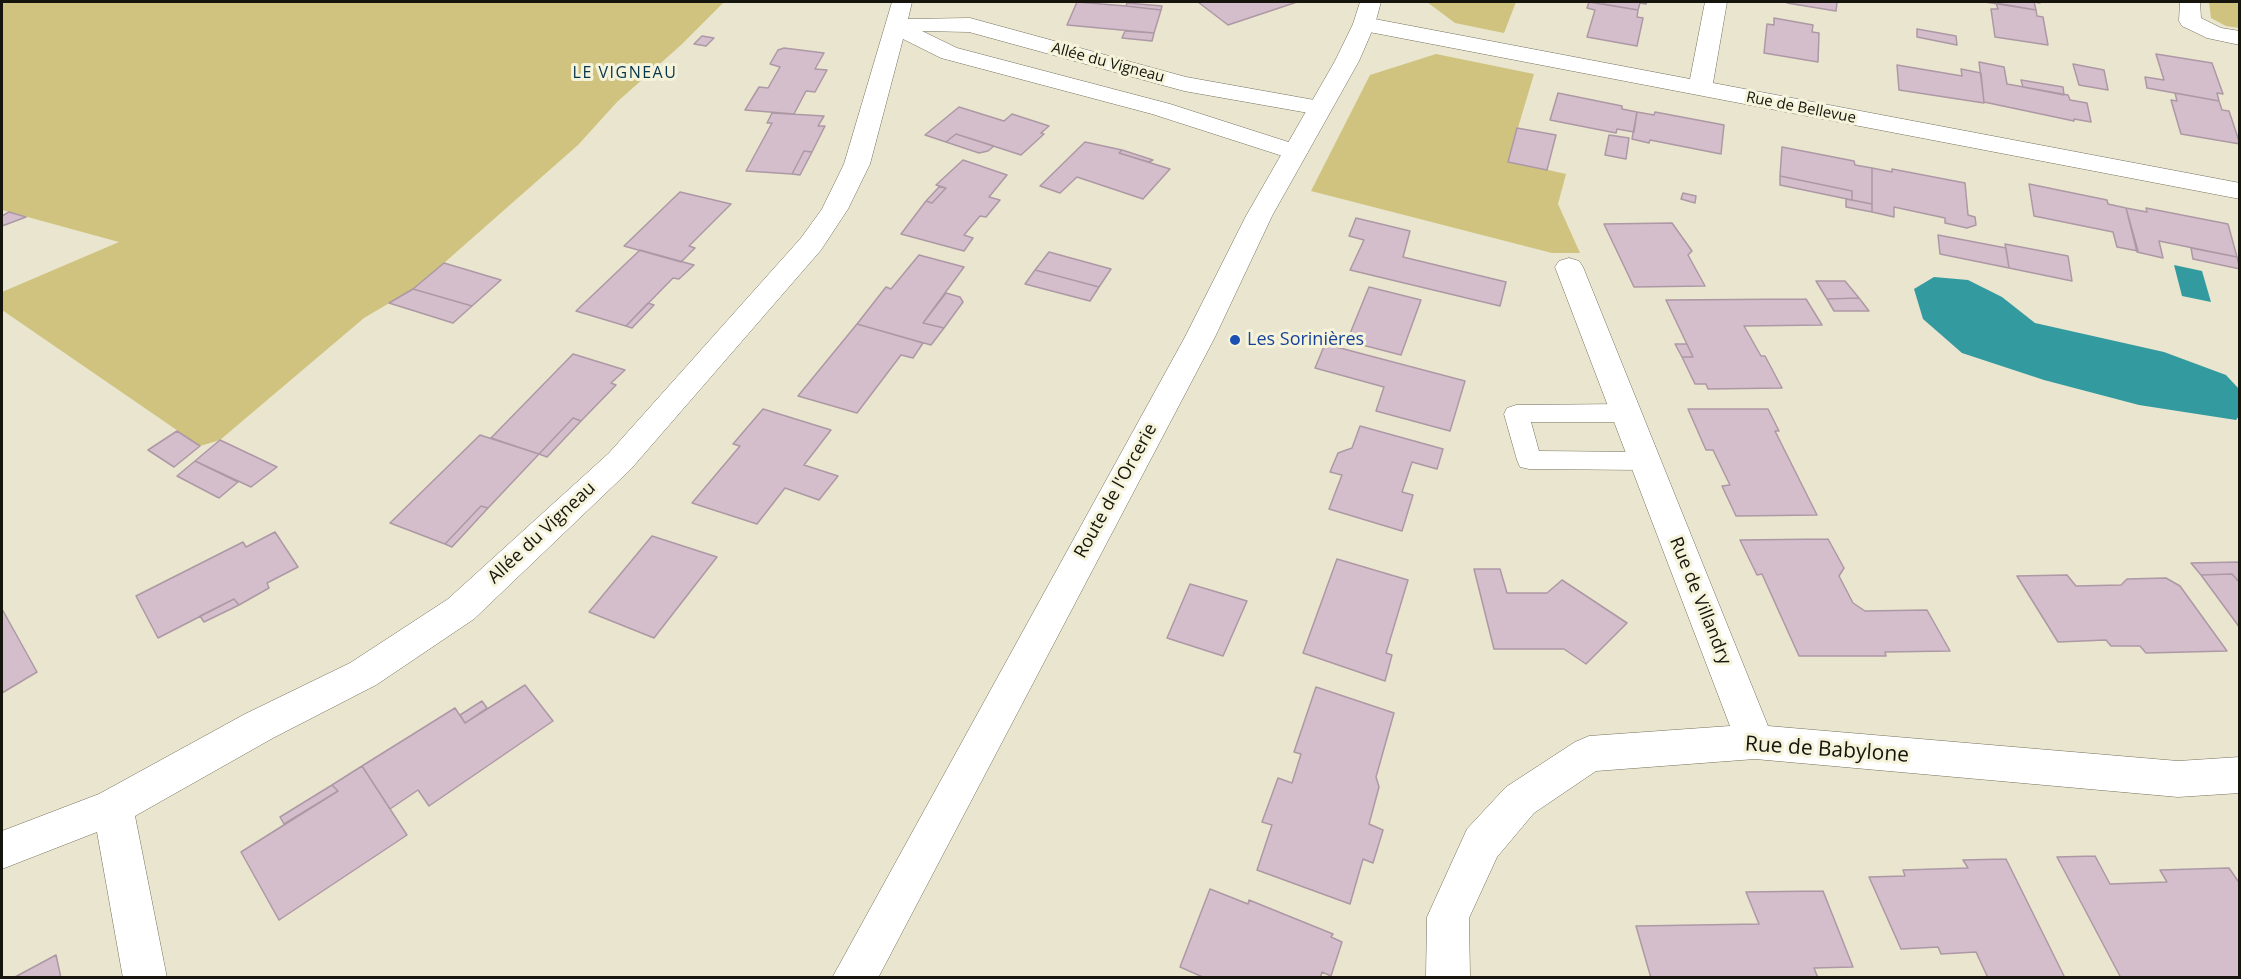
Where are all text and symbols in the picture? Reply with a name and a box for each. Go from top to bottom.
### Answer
street label: Allée du Vigneau [1050,39,1166,87]
district label: LE VIGNEAU [573,63,677,83]
street label: Rue de Bellevue [1745,89,1857,127]
place label: Les Sorinières [1247,329,1364,351]
marker: Les Sorinières [1228,333,1242,347]
street label: Route de l'Orcerie [1070,420,1162,562]
street label: Allée du Vigneau [484,478,600,588]
street label: Rue de Villandry [1665,534,1735,668]
street label: Rue de Babylone [1744,732,1910,768]

